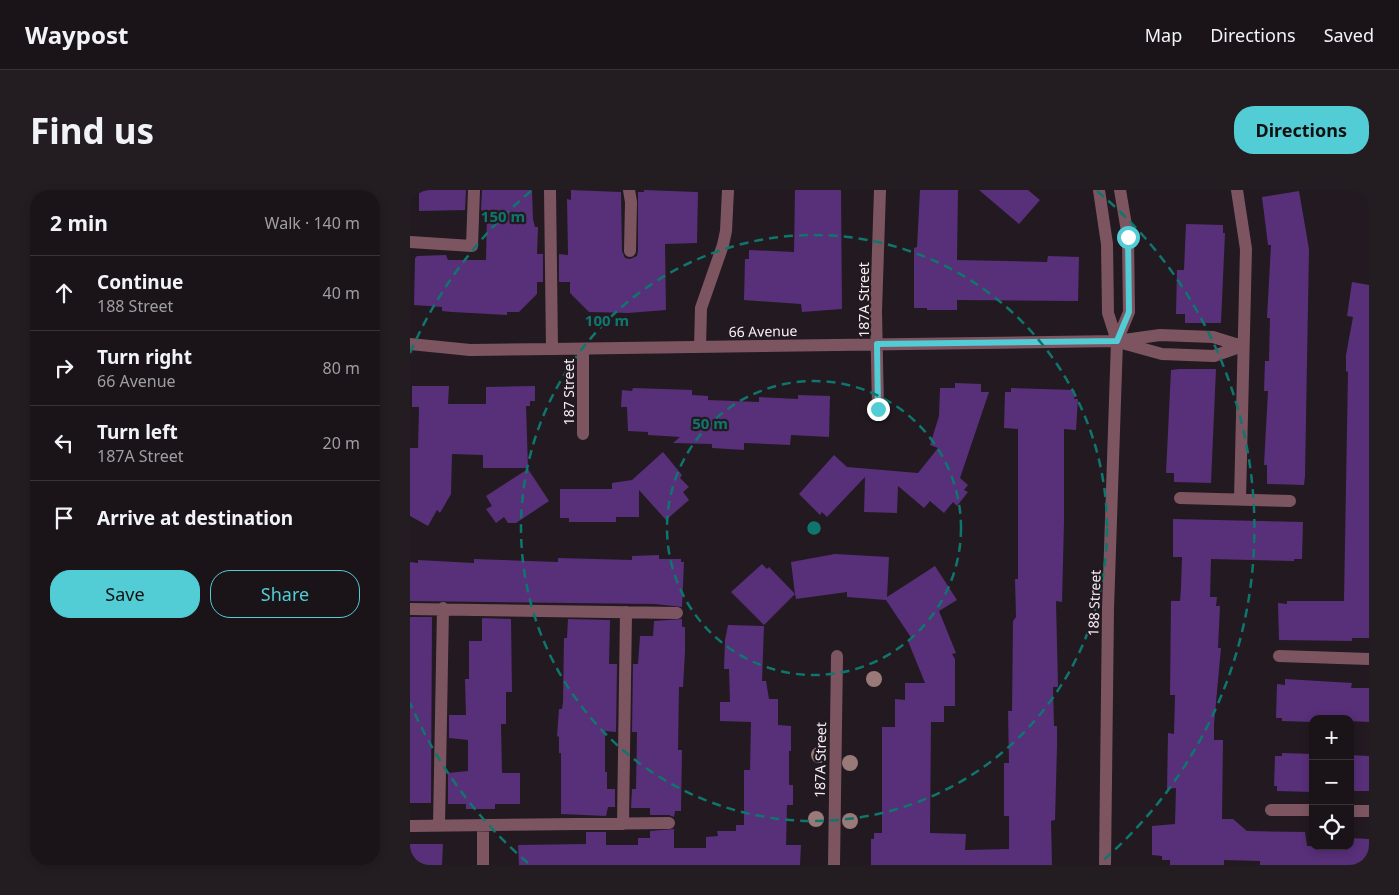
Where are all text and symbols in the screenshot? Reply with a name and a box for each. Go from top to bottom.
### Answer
text: Waypost [25,18,128,51]
text: Map [1145,23,1182,47]
text: Directions [1210,23,1296,47]
text: Saved [1324,23,1374,47]
button: Directions [1234,106,1369,154]
text: Find us [30,107,154,154]
text: 150 m [481,206,525,226]
text: 2 min [50,209,108,237]
text: Walk · 140 m [265,212,360,234]
route start [1117,226,1140,249]
street label: 187A Street [854,262,873,338]
text: Continue [97,269,183,295]
icon: ahead [50,279,78,307]
text: 40 m [323,282,360,304]
text: 188 Street [97,295,173,317]
text: 100 m [585,310,629,330]
street label: 66 Avenue [728,321,798,341]
text: Turn right [97,344,192,370]
icon: right [50,354,78,382]
text: 80 m [323,357,360,379]
street label: 187 Street [559,359,578,425]
text: 66 Avenue [97,370,176,392]
route end [867,398,890,421]
text: 50 m [692,413,728,433]
text: Turn left [97,419,178,445]
icon: left [50,429,78,457]
text: 20 m [323,432,360,454]
text: 187A Street [97,445,184,467]
icon: arrive [50,504,78,532]
text: Arrive at destination [97,505,293,531]
centre of rings [805,519,823,537]
street label: 188 Street [1083,569,1105,637]
button: Save [50,570,200,618]
button: Share [210,570,360,618]
map controls [1309,715,1354,850]
button: + [1309,715,1354,760]
street label: 187A Street [810,722,830,798]
button: − [1309,760,1354,805]
button: locate [1309,805,1354,850]

